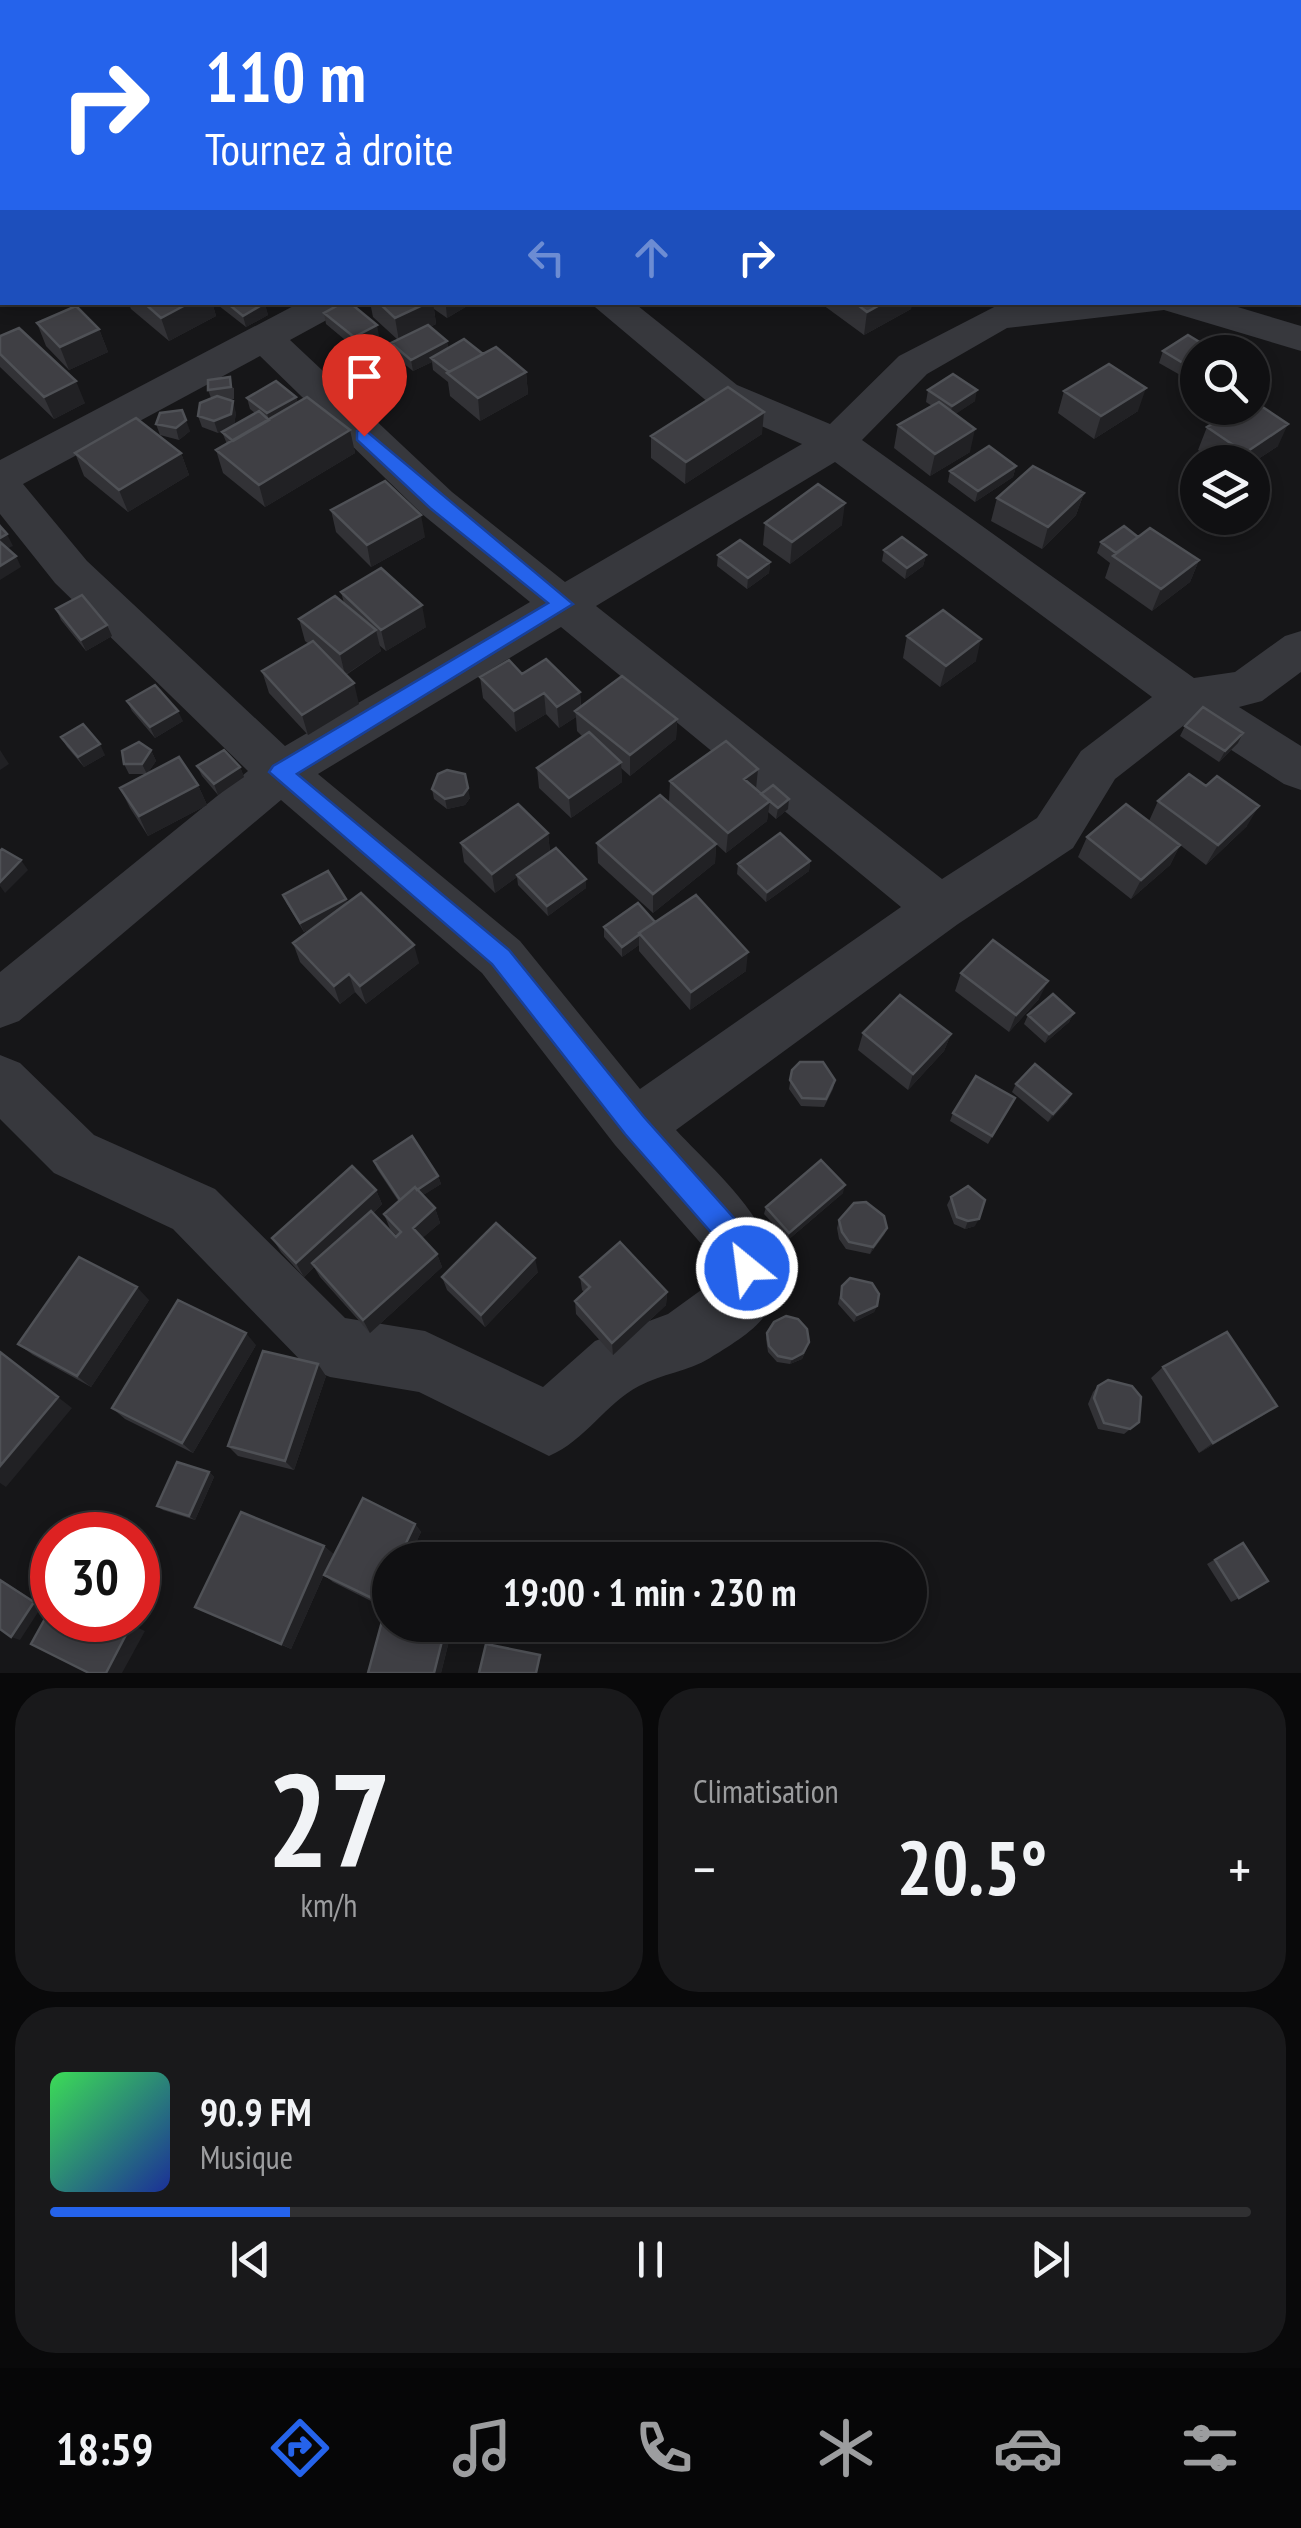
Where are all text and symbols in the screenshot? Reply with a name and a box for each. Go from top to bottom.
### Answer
text: 110 m [205,31,366,121]
icon: right [40,40,170,170]
text: Tournez à droite [205,119,454,177]
icon: left [519,230,574,285]
icon: ahead [624,230,679,285]
icon: right [729,230,784,285]
pin [322,334,407,437]
map controls [1180,335,1270,535]
button: search [1180,335,1270,425]
icon: arrive [337,349,392,404]
button: layers [1180,445,1270,535]
position arrow [695,1216,799,1320]
speed limit sign: 30 [30,1512,160,1642]
text: 19:00 · 1 min · 230 m [503,1567,796,1616]
text: 27 [267,1735,391,1903]
text: Climatisation [693,1770,839,1812]
text: 20.5° [897,1819,1047,1916]
text: − [693,1833,716,1904]
text: + [1228,1833,1251,1904]
text: km/h [301,1884,357,1926]
text: 90.9 FM [200,2087,312,2136]
text: Musique [200,2136,293,2178]
icon: previous [223,2232,278,2287]
icon: pause [623,2232,678,2287]
icon: next [1023,2232,1078,2287]
icon: directions [265,2413,335,2483]
icon: music [447,2413,517,2483]
icon: phone [629,2413,699,2483]
icon: climate [811,2413,881,2483]
icon: car [993,2413,1063,2483]
icon: filters [1175,2413,1245,2483]
text: 18:59 [56,2419,153,2477]

